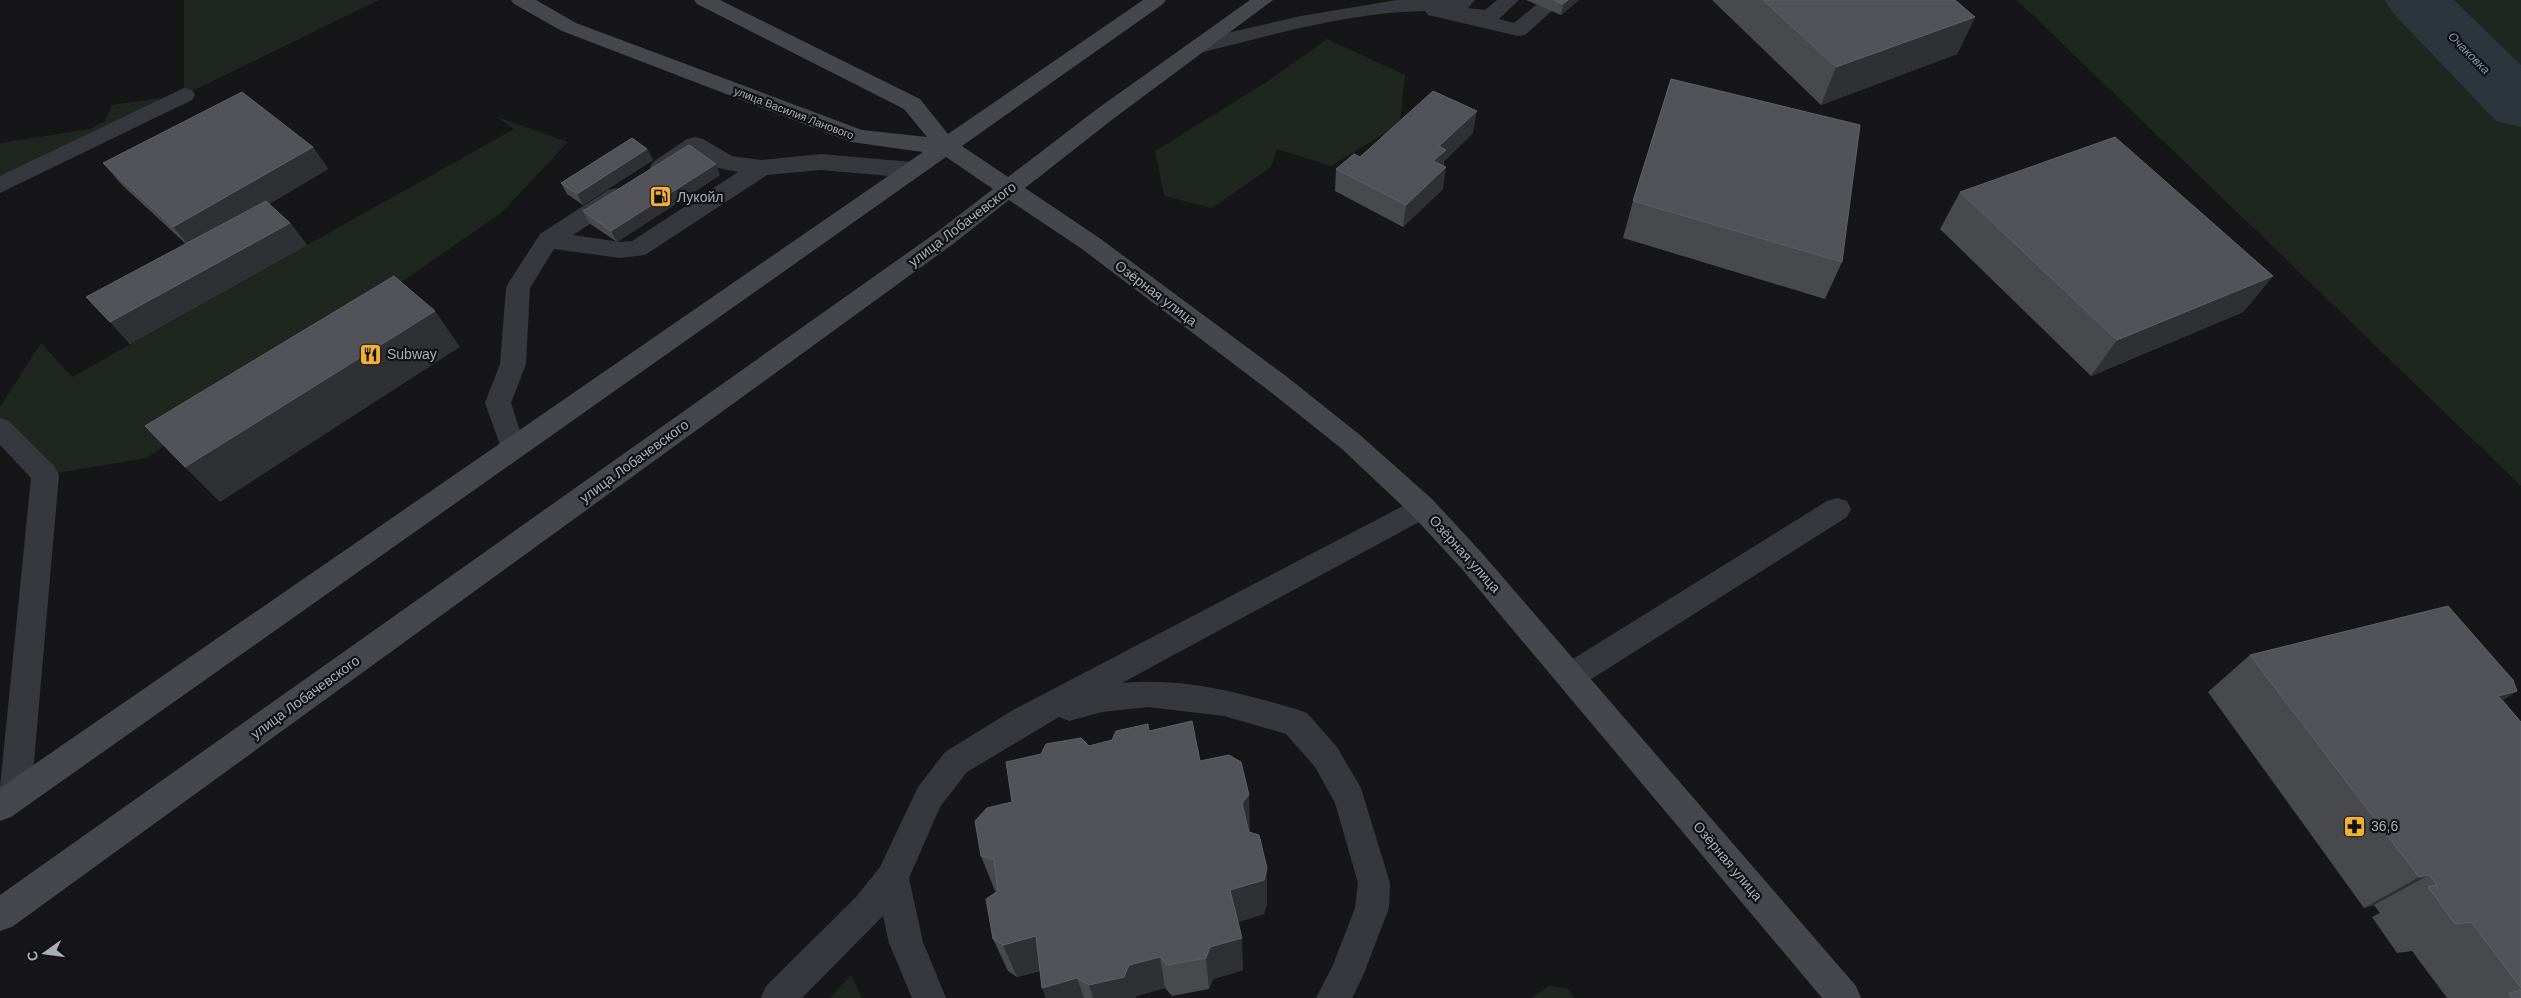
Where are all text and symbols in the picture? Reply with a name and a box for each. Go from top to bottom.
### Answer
water label: Очаковка [2445,29,2493,77]
street label: улица Василия Ланового [732,85,856,141]
street label: улица Лобачевского [905,178,1019,270]
fuel station icon: Лукойл [649,185,673,209]
place label: Лукойл [677,189,723,205]
street label: Озёрная улица [1112,257,1200,329]
restaurant icon: Subway [359,342,383,366]
place label: Subway [387,346,437,362]
street label: улица Лобачевского [576,416,692,506]
street label: Озёрная улица [1426,512,1504,596]
street label: улица Лобачевского [247,652,363,742]
pharmacy icon: 36,6 [2343,814,2367,838]
street label: Озёрная улица [1690,818,1766,904]
place label: 36,6 [2371,818,2398,834]
north arrow [20,928,70,978]
text: С [23,949,41,963]

